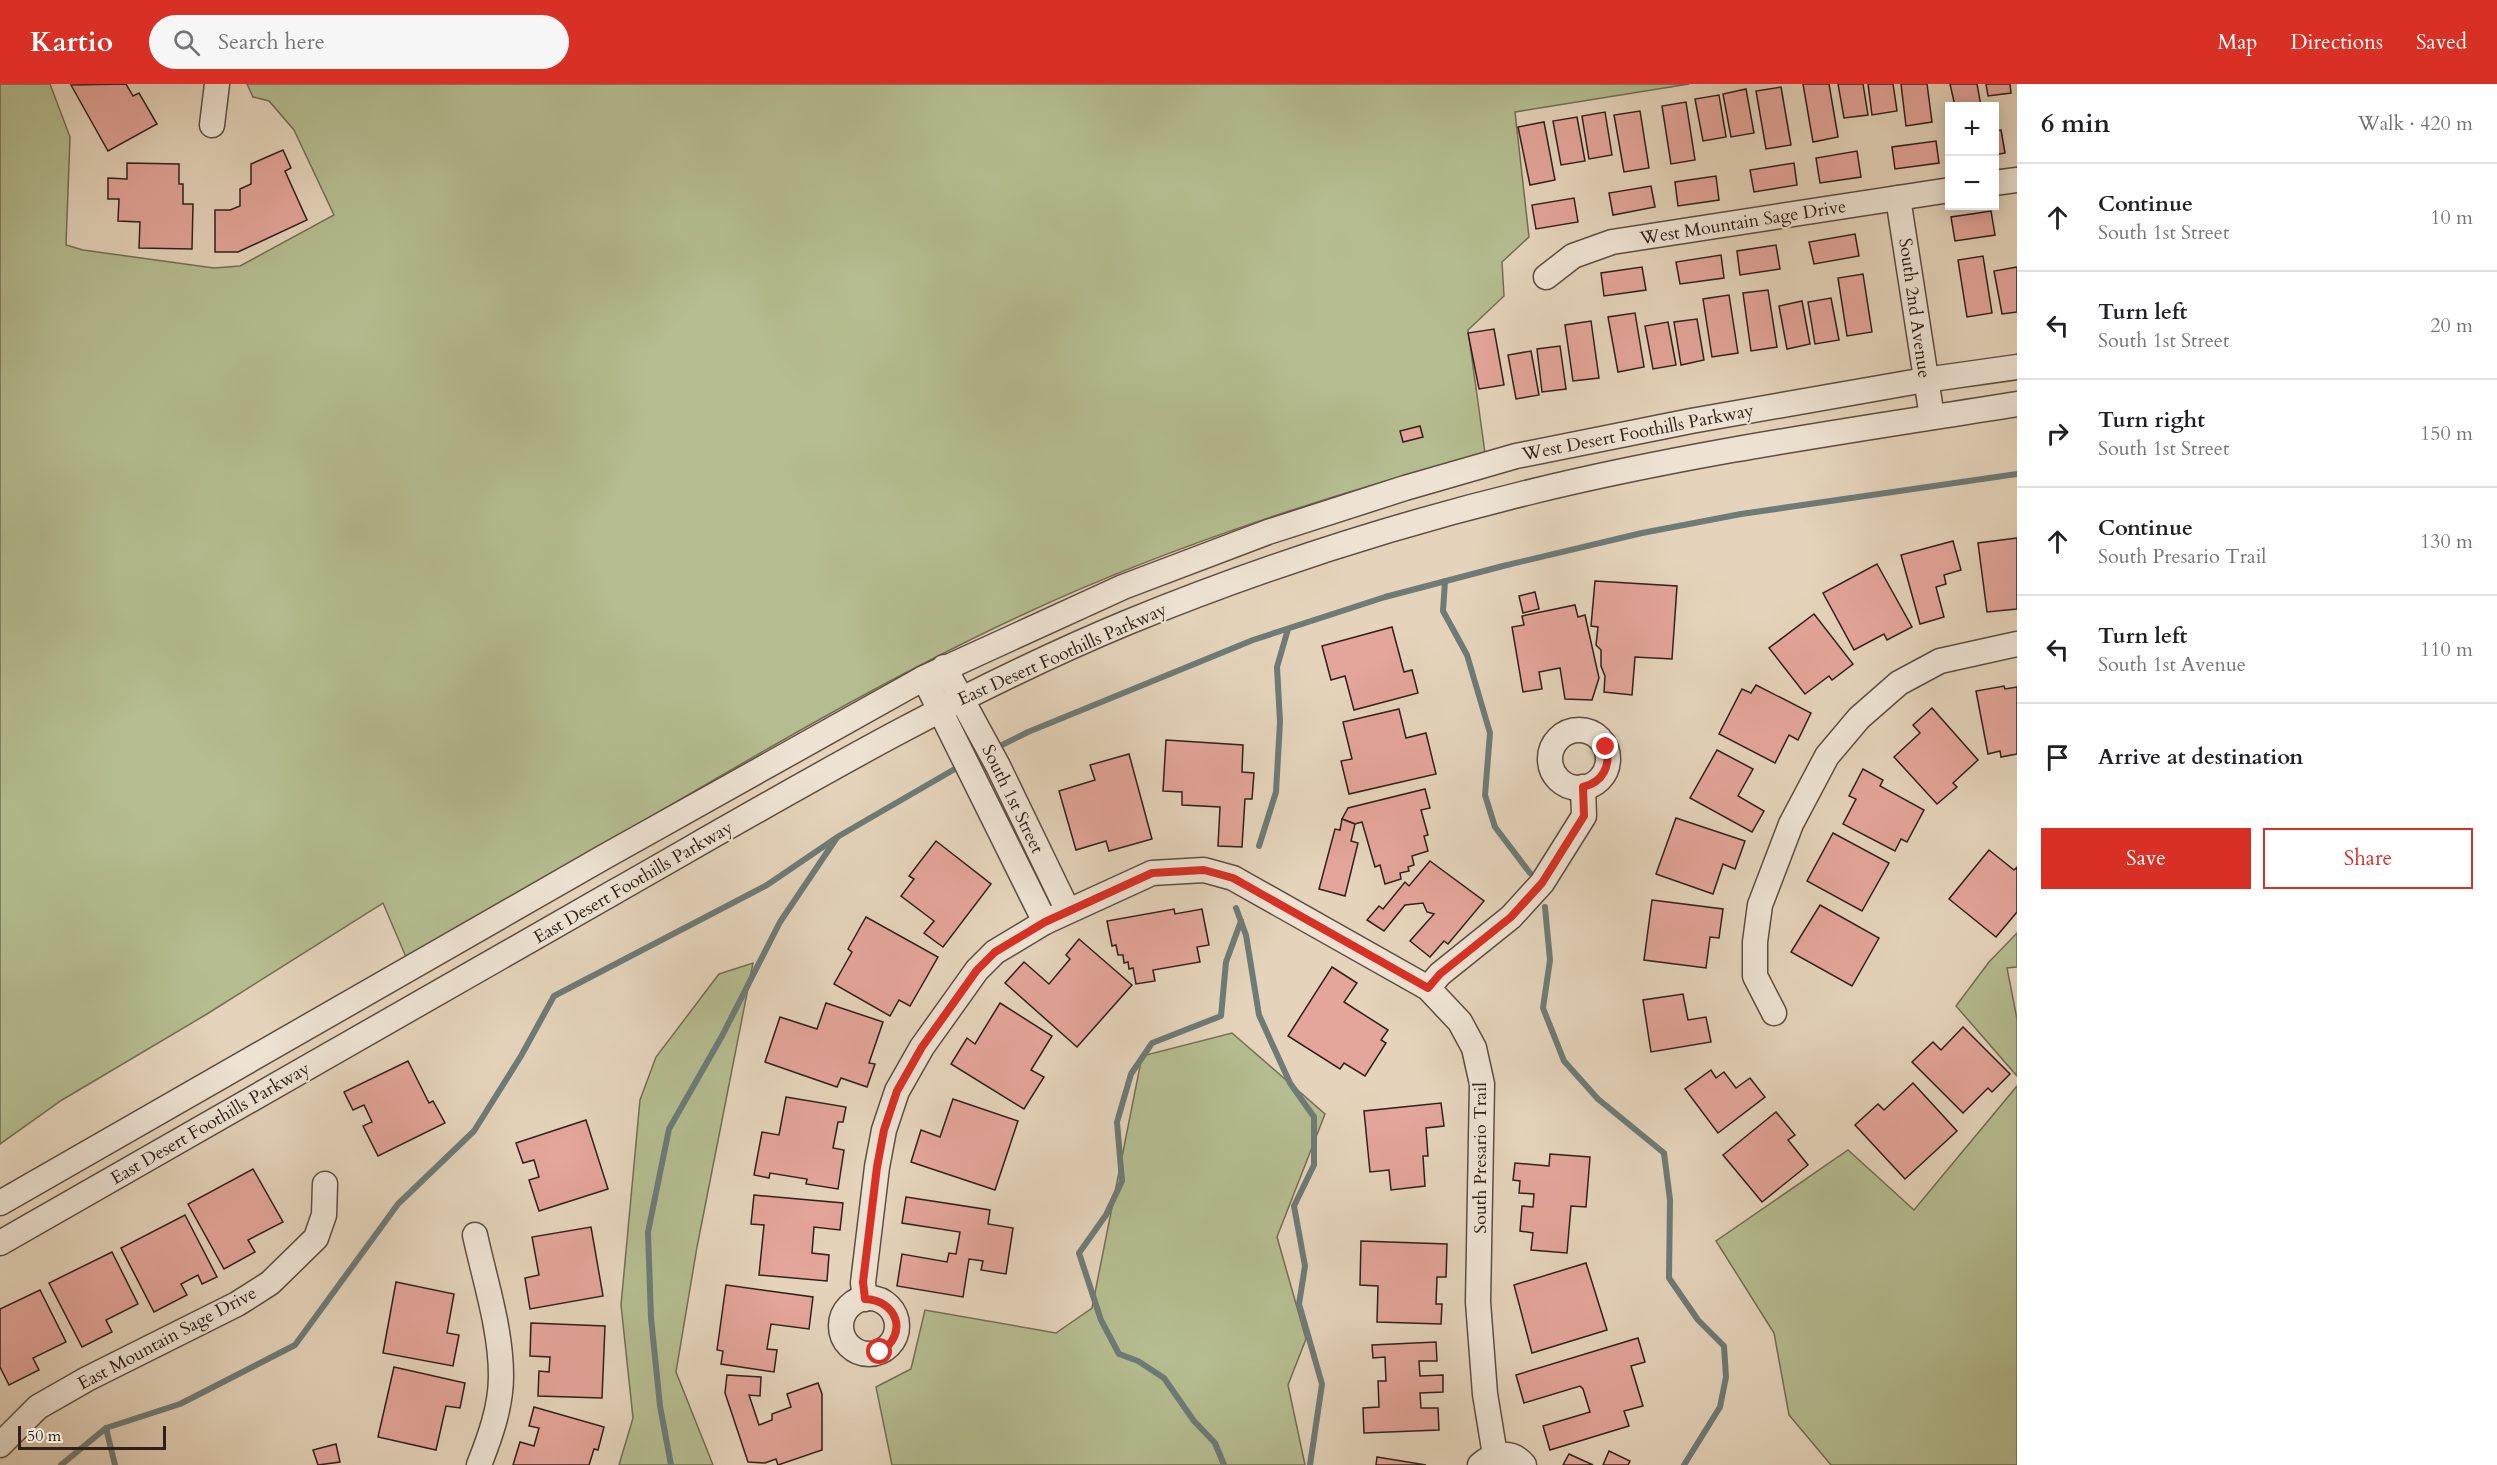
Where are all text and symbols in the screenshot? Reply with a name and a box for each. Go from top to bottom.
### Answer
search box [149,15,569,69]
text: Kartio [30,23,113,61]
icon: search [170,26,203,59]
text: Search here [218,27,325,57]
text: Map [2217,28,2257,57]
text: Directions [2290,28,2383,57]
text: Saved [2416,28,2467,57]
map controls [1945,102,1999,210]
button: + [1945,102,1999,156]
text: 6 min [2041,106,2110,141]
text: Walk · 420 m [2358,110,2473,137]
button: − [1945,156,1999,210]
text: Continue [2098,189,2193,219]
street label: West Mountain Sage Drive [1637,194,1848,251]
icon: ahead [2041,201,2074,234]
text: 10 m [2430,204,2473,231]
text: South 1st Street [2098,219,2229,246]
street label: South 2nd Avenue [1892,236,1937,380]
text: Turn left [2098,297,2187,327]
icon: left [2041,309,2074,342]
text: 20 m [2430,312,2473,339]
text: South 1st Street [2098,327,2229,354]
street label: West Desert Foothills Parkway [1519,398,1756,467]
text: Turn right [2098,405,2205,435]
icon: right [2041,417,2074,450]
text: 150 m [2420,420,2473,447]
text: South 1st Street [2098,435,2229,462]
text: Continue [2098,513,2193,543]
icon: ahead [2041,525,2074,558]
text: 130 m [2420,528,2473,555]
text: South Presario Trail [2098,543,2266,570]
street label: East Desert Foothills Parkway [954,597,1171,712]
text: Turn left [2098,621,2187,651]
icon: left [2041,633,2074,666]
text: 110 m [2420,636,2473,663]
text: South 1st Avenue [2098,651,2246,678]
route end [1592,733,1618,759]
street label: South 1st Street [975,741,1050,858]
icon: arrive [2041,741,2074,774]
text: Arrive at destination [2098,742,2303,772]
street label: East Desert Foothills Parkway [529,815,738,950]
button: Save [2041,828,2251,889]
button: Share [2263,828,2473,889]
street label: East Desert Foothills Parkway [106,1056,315,1191]
street label: South Presario Trail [1468,1082,1493,1234]
street label: East Mountain Sage Drive [73,1281,261,1396]
route start [866,1338,892,1364]
scale bar [18,1423,166,1450]
text: 50 m [27,1425,61,1447]

